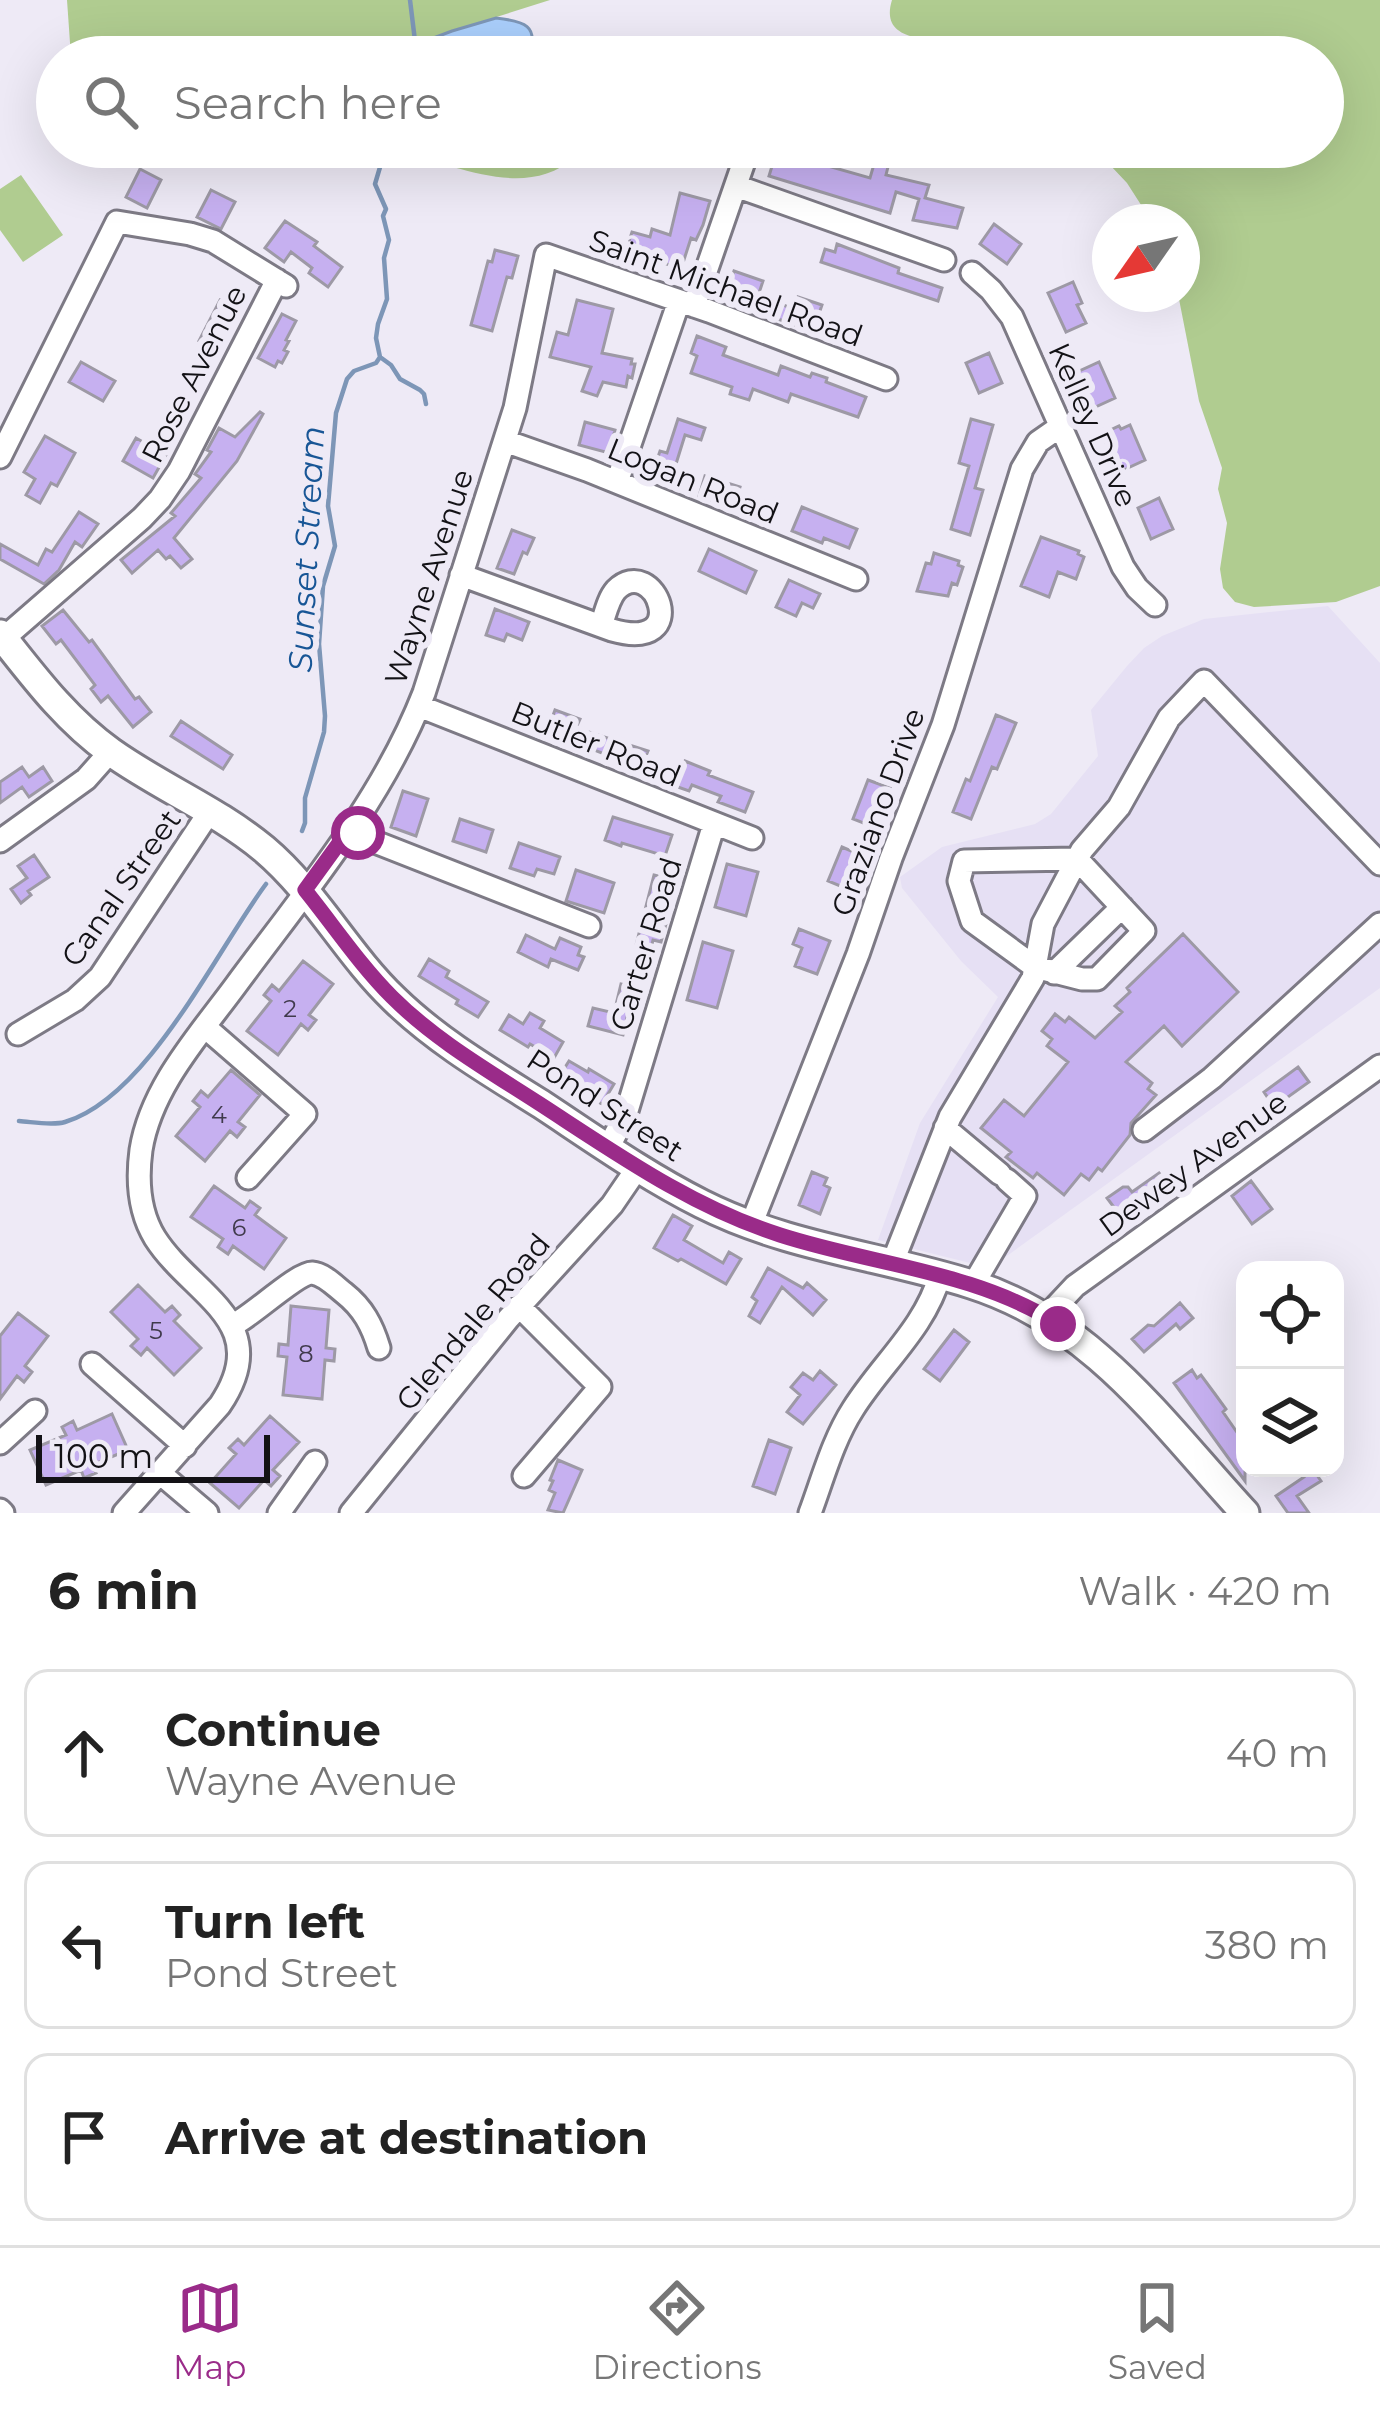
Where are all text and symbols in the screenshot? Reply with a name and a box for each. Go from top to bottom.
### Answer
search box [36,36,1344,168]
icon: search [78,69,144,135]
text: Search here [174,75,442,130]
north arrow [1092,204,1200,312]
street label: Saint Michael Road [584,221,868,355]
street label: Rose Avenue [133,279,255,469]
street label: Kelley Drive [1040,337,1146,513]
water label: Sunset Stream [280,425,332,673]
street label: Logan Road [602,430,784,532]
street label: Wayne Avenue [377,465,481,689]
street label: Butler Road [506,693,686,795]
street label: Graziano Drive [823,703,933,921]
street label: Canal Street [53,802,189,974]
route start [331,806,385,860]
street label: Carter Road [602,853,690,1035]
house number: 2 [283,994,297,1023]
street label: Pond Street [520,1041,690,1169]
street label: Dewey Avenue [1092,1083,1294,1245]
house number: 4 [211,1100,227,1129]
house number: 6 [232,1213,246,1242]
street label: Glendale Road [388,1226,558,1418]
map controls [1236,1261,1344,1477]
button: locate [1236,1261,1344,1369]
route end [1031,1297,1085,1351]
house number: 5 [149,1316,163,1345]
house number: 8 [298,1339,314,1368]
button: layers [1236,1369,1344,1477]
scale bar [36,1429,270,1482]
text: 100 m [54,1436,153,1476]
text: 6 min [48,1560,199,1622]
text: Walk · 420 m [1079,1567,1332,1615]
text: Continue [165,1702,381,1757]
icon: ahead [51,1720,117,1786]
text: 40 m [1226,1729,1329,1777]
text: Wayne Avenue [165,1757,457,1805]
text: Turn left [165,1894,365,1949]
icon: left [51,1912,117,1978]
text: 380 m [1205,1921,1329,1969]
text: Pond Street [165,1949,398,1997]
icon: arrive [51,2104,117,2170]
text: Arrive at destination [165,2110,648,2165]
tab: Map [173,2275,246,2387]
tab: Directions [593,2275,762,2387]
tab: Saved [1108,2275,1207,2387]

